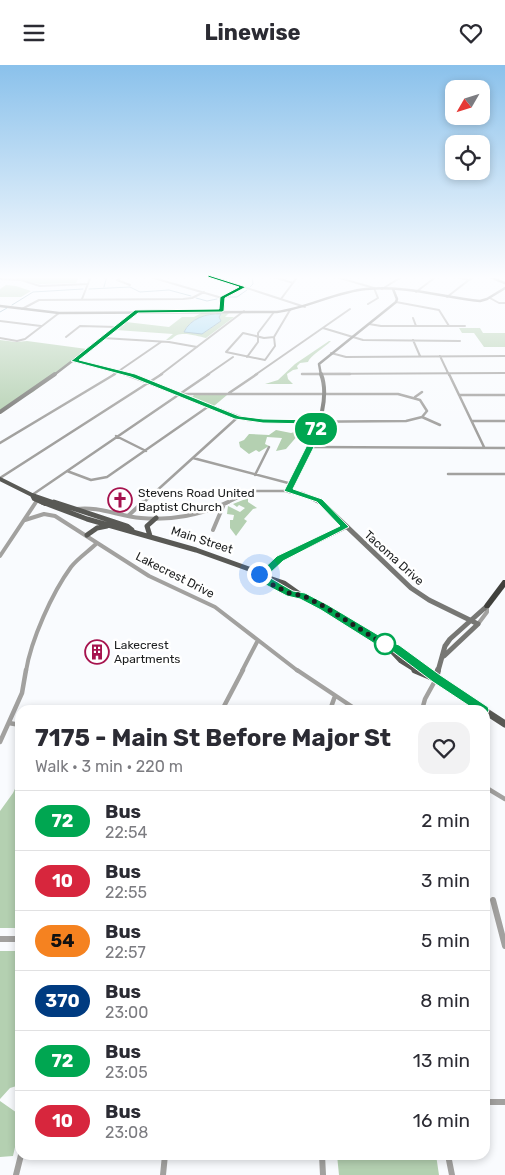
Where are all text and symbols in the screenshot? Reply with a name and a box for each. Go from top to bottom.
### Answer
icon: menu [20,19,48,47]
text: Linewise [204,19,301,46]
icon: heart [457,19,485,47]
north arrow [445,80,490,125]
map controls [445,80,490,180]
button: locate [445,135,490,180]
line badge: 72 [294,413,338,445]
text: 72 [305,418,327,440]
place label: Stevens Road United Baptist Church [138,486,255,514]
church icon: Stevens Road United Baptist Church [107,487,133,513]
street label: Main Street [169,523,235,557]
street label: Tacoma Drive [361,528,427,589]
street label: Lakecrest Drive [133,549,217,601]
your location [247,562,272,587]
unlabelled marker [374,633,396,655]
place label: Lakecrest Apartments [114,638,180,666]
building icon: Lakecrest Apartments [84,639,110,665]
button: heart [418,722,470,774]
text: 7175 - Main St Before Major St [35,724,391,752]
text: Walk · 3 min · 220 m [35,757,183,776]
text: Bus [105,800,141,823]
text: 2 min [421,809,470,832]
text: 72 [51,810,74,832]
text: 22:54 [105,823,147,842]
text: Bus [105,860,141,883]
text: 3 min [421,869,470,892]
text: 10 [52,870,73,892]
text: 22:55 [105,883,147,902]
text: Bus [105,920,141,943]
text: 5 min [421,929,470,952]
text: 54 [51,930,74,952]
text: 22:57 [105,943,146,962]
text: Bus [105,980,141,1003]
text: 8 min [420,989,470,1012]
text: 370 [45,990,80,1012]
text: 23:00 [105,1003,148,1022]
text: Bus [105,1040,141,1063]
text: 13 min [413,1049,470,1072]
text: 72 [51,1050,74,1072]
text: 23:05 [105,1063,148,1082]
text: Bus [105,1100,141,1123]
text: 16 min [413,1109,470,1132]
text: 10 [52,1110,73,1132]
text: 23:08 [105,1123,148,1142]

